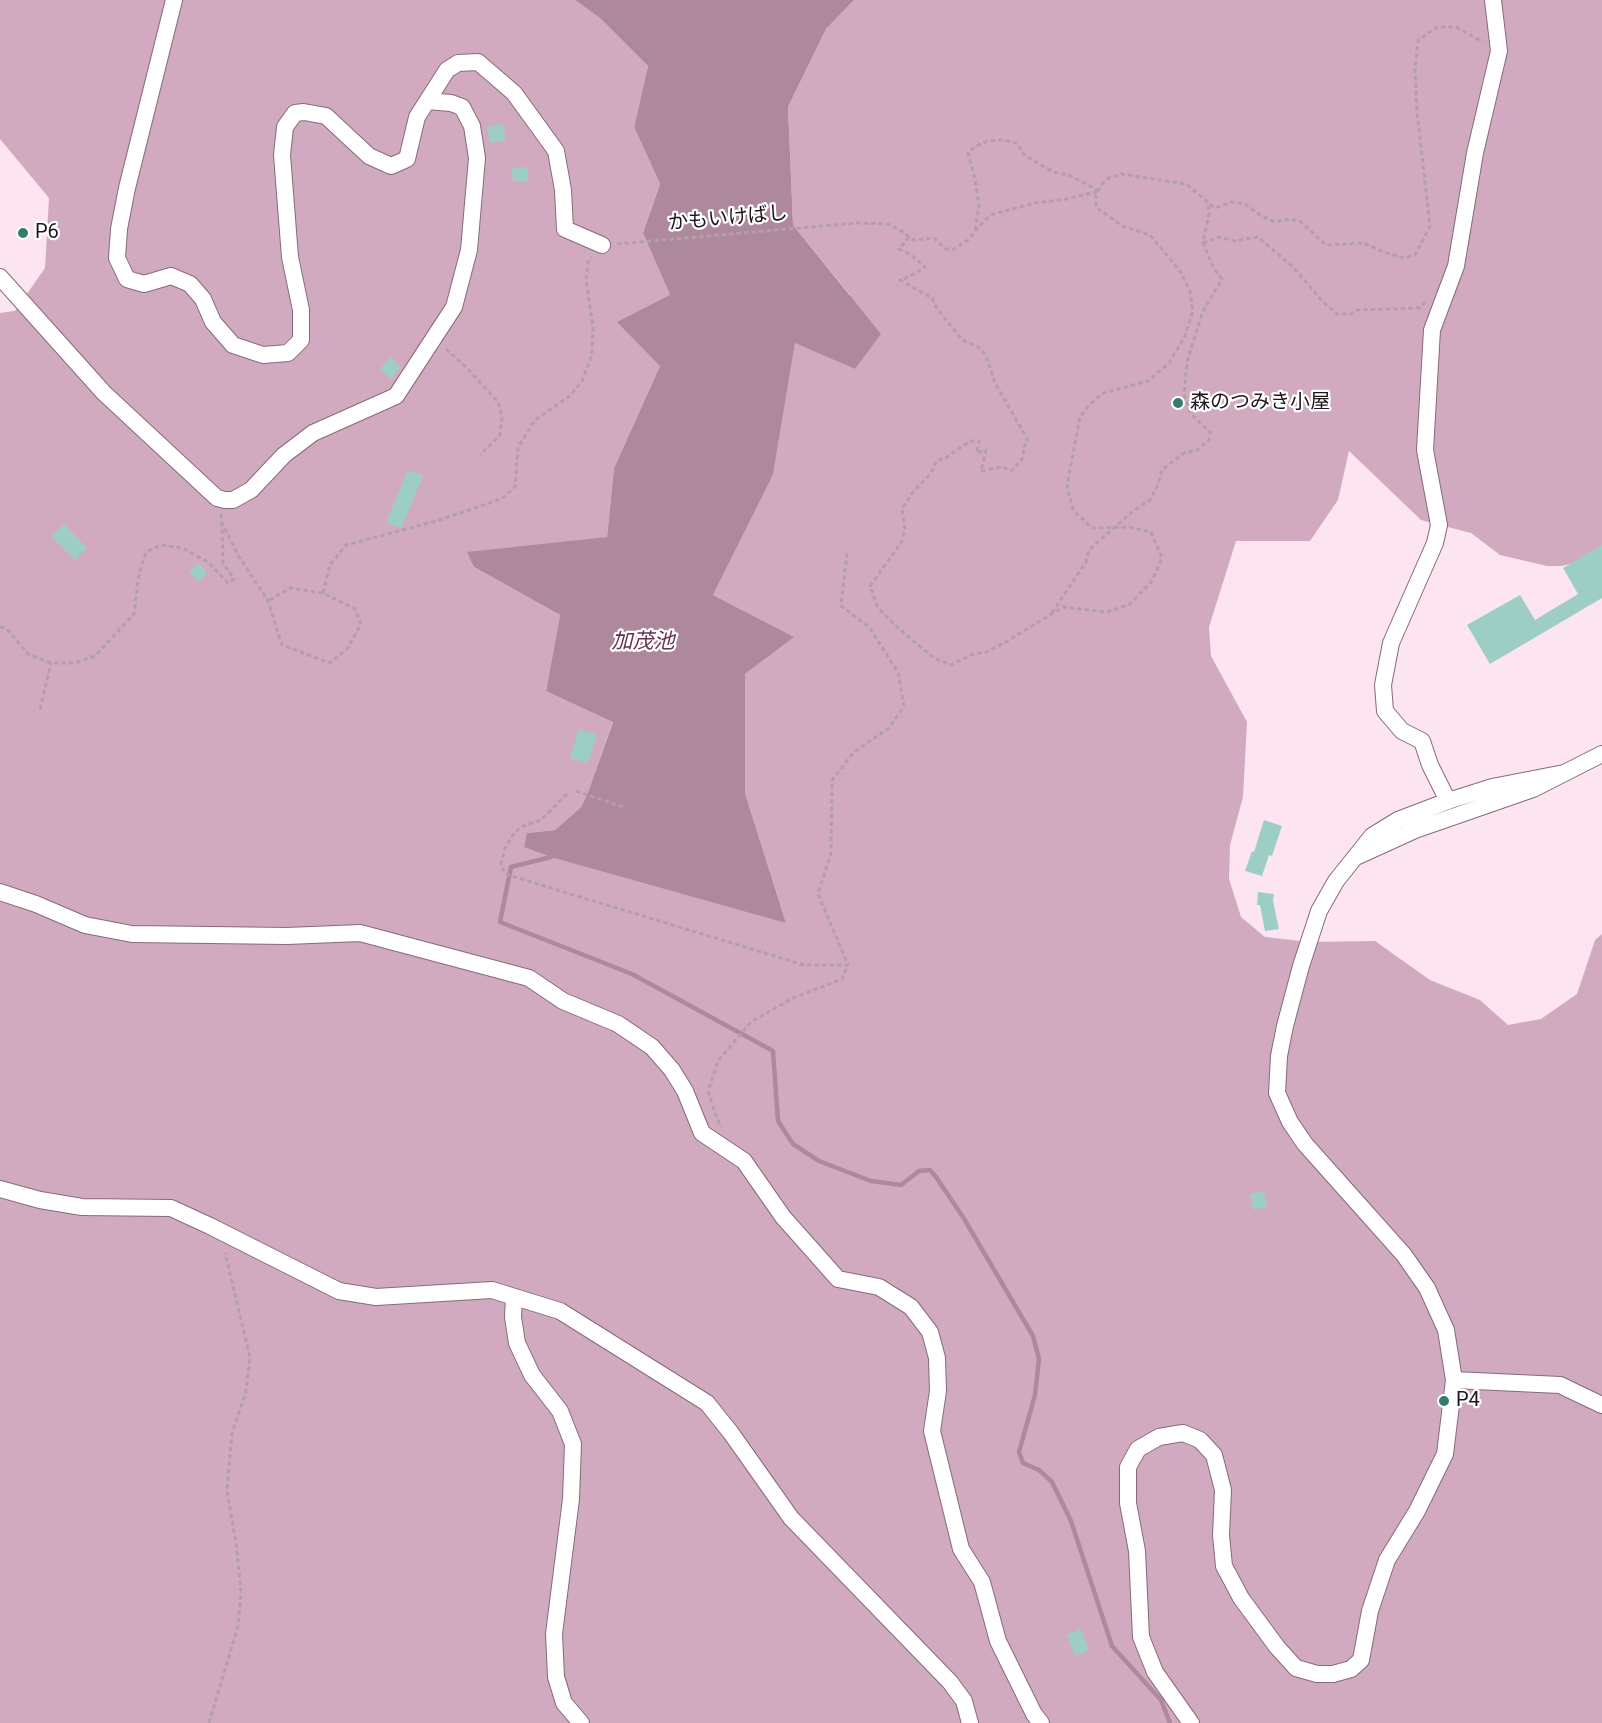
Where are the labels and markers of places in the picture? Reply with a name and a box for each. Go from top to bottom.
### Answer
place label: P6 [35,221,59,245]
marker: P6 [16,226,30,240]
place label: 森のつみき小屋 [1190,391,1330,415]
marker: 森のつみき小屋 [1171,396,1185,410]
place label: P4 [1456,1389,1480,1413]
marker: P4 [1437,1394,1451,1408]

